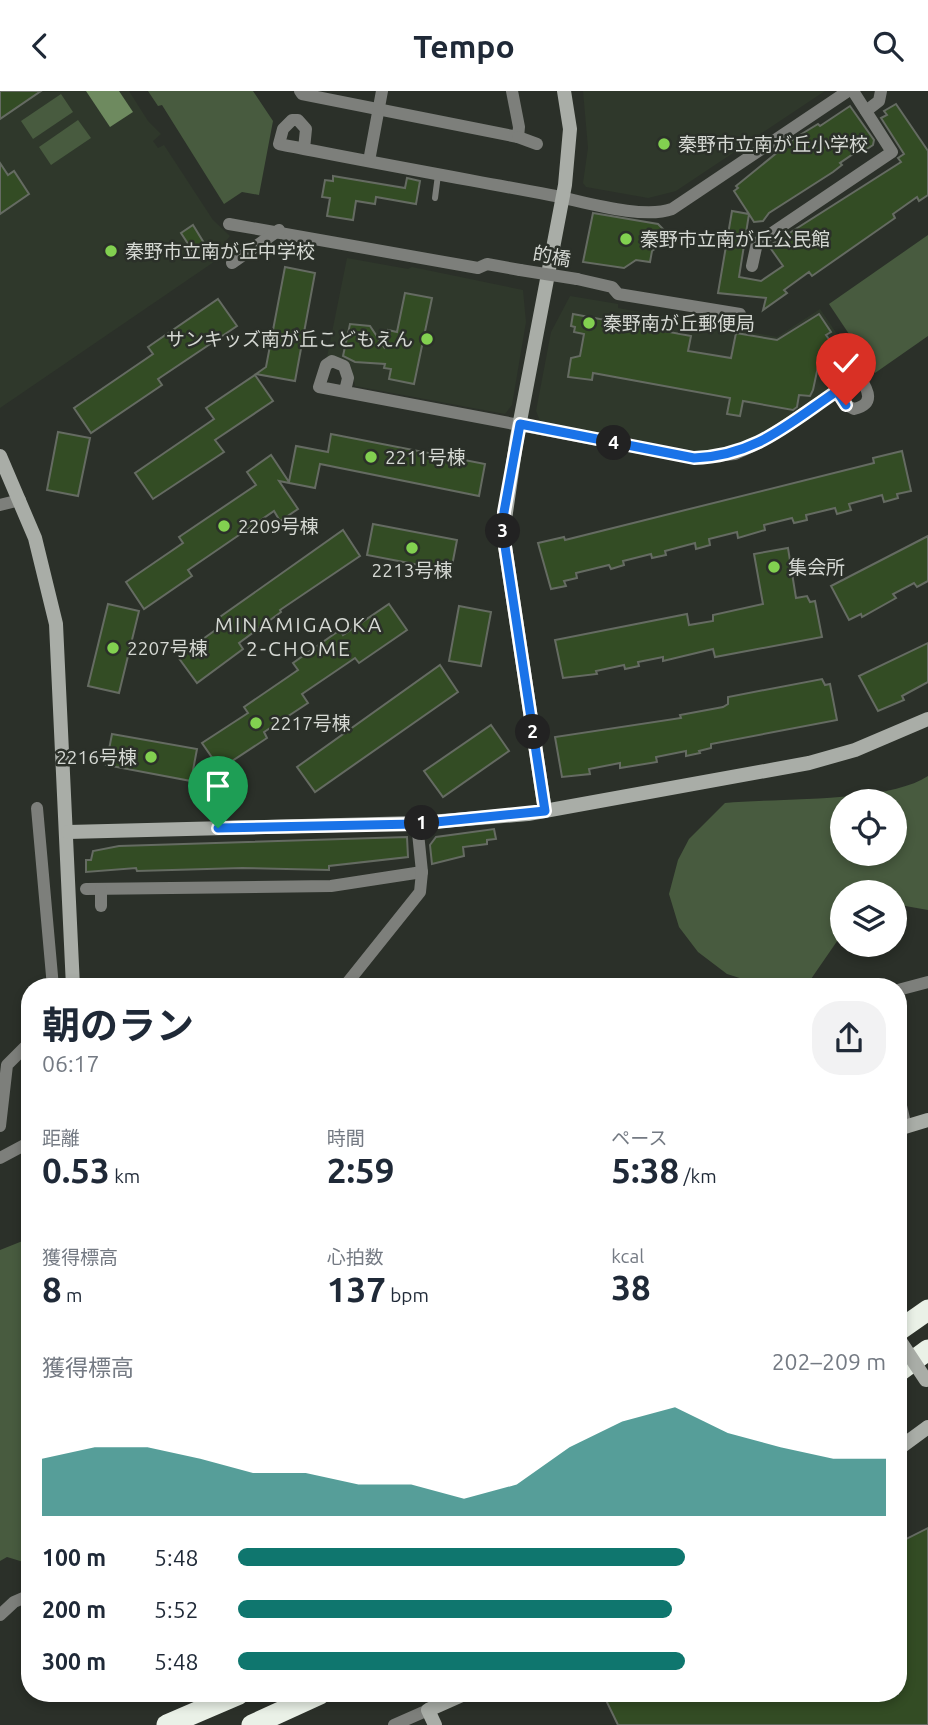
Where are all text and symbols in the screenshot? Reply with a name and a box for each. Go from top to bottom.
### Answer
icon: back [21,27,59,65]
icon: search [869,27,907,65]
text: Tempo [413,28,515,64]
place label: 秦野市立南が丘小学校 [678,133,868,155]
marker: 秦野市立南が丘小学校 [656,136,672,152]
place label: 秦野市立南が丘公民館 [640,228,830,250]
marker: 秦野市立南が丘公民館 [618,231,634,247]
place label: 秦野市立南が丘中学校 [125,240,315,262]
street label: 的橋 [531,242,573,270]
marker: 秦野市立南が丘中学校 [103,243,119,259]
place label: 秦野南が丘郵便局 [603,312,755,334]
marker: 秦野南が丘郵便局 [581,315,597,331]
place label: サンキッズ南が丘こどもえん [166,328,413,350]
marker: サンキッズ南が丘こどもえん [419,331,435,347]
pin [816,333,876,405]
icon: check [827,344,865,382]
pin: 4 [596,425,632,461]
text: 4 [608,431,619,453]
place label: 2211号棟 [385,446,466,468]
marker: 2211号棟 [363,449,379,465]
pin: 3 [486,513,520,549]
place label: 2209号棟 [238,515,319,537]
marker: 2209号棟 [216,518,232,534]
text: 3 [497,519,508,541]
marker: 2213号棟 [404,540,420,556]
place label: 集会所 [788,556,845,578]
place label: 2213号棟 [372,559,452,581]
marker: 集会所 [766,559,782,575]
district label: MINAMIGAOKA 2-CHOME [215,612,383,660]
place label: 2207号棟 [127,637,208,659]
marker: 2207号棟 [105,640,121,656]
place label: 2217号棟 [270,712,351,734]
marker: 2217号棟 [248,715,264,731]
pin: 2 [516,715,550,749]
text: 2 [527,720,538,742]
place label: 2216号棟 [56,746,137,768]
marker: 2216号棟 [143,749,159,765]
pin [188,756,248,828]
icon: arrive [199,767,237,805]
map controls [830,789,907,957]
button: locate [830,789,907,866]
pin: 1 [404,805,440,841]
text: 1 [416,811,427,833]
button: layers [830,880,907,957]
button: share [812,1001,886,1075]
text: 朝のラン [42,1004,194,1046]
text: 06:17 [42,1051,100,1076]
text: 距離 [42,1127,80,1149]
text: 時間 [327,1127,365,1149]
text: ペース [611,1127,667,1149]
text: 0.53 [42,1150,110,1190]
text: 2:59 [327,1150,395,1190]
text: 5:38 [611,1150,679,1190]
text: km [110,1165,140,1187]
text: /km [679,1165,717,1187]
text: kcal [611,1245,644,1267]
text: 獲得標高 [42,1246,118,1268]
text: 心拍数 [327,1246,384,1268]
text: 38 [611,1267,651,1307]
text: 8 [42,1269,62,1309]
text: 137 [327,1269,386,1309]
text: m [62,1284,83,1306]
text: bpm [386,1284,429,1306]
text: 202–209 m [772,1349,886,1374]
text: 獲得標高 [42,1355,134,1380]
text: 100 m [42,1545,106,1570]
text: 5:48 [154,1545,199,1570]
text: 200 m [42,1597,106,1622]
text: 5:52 [154,1597,199,1622]
text: 300 m [42,1649,106,1674]
text: 5:48 [154,1649,199,1674]

